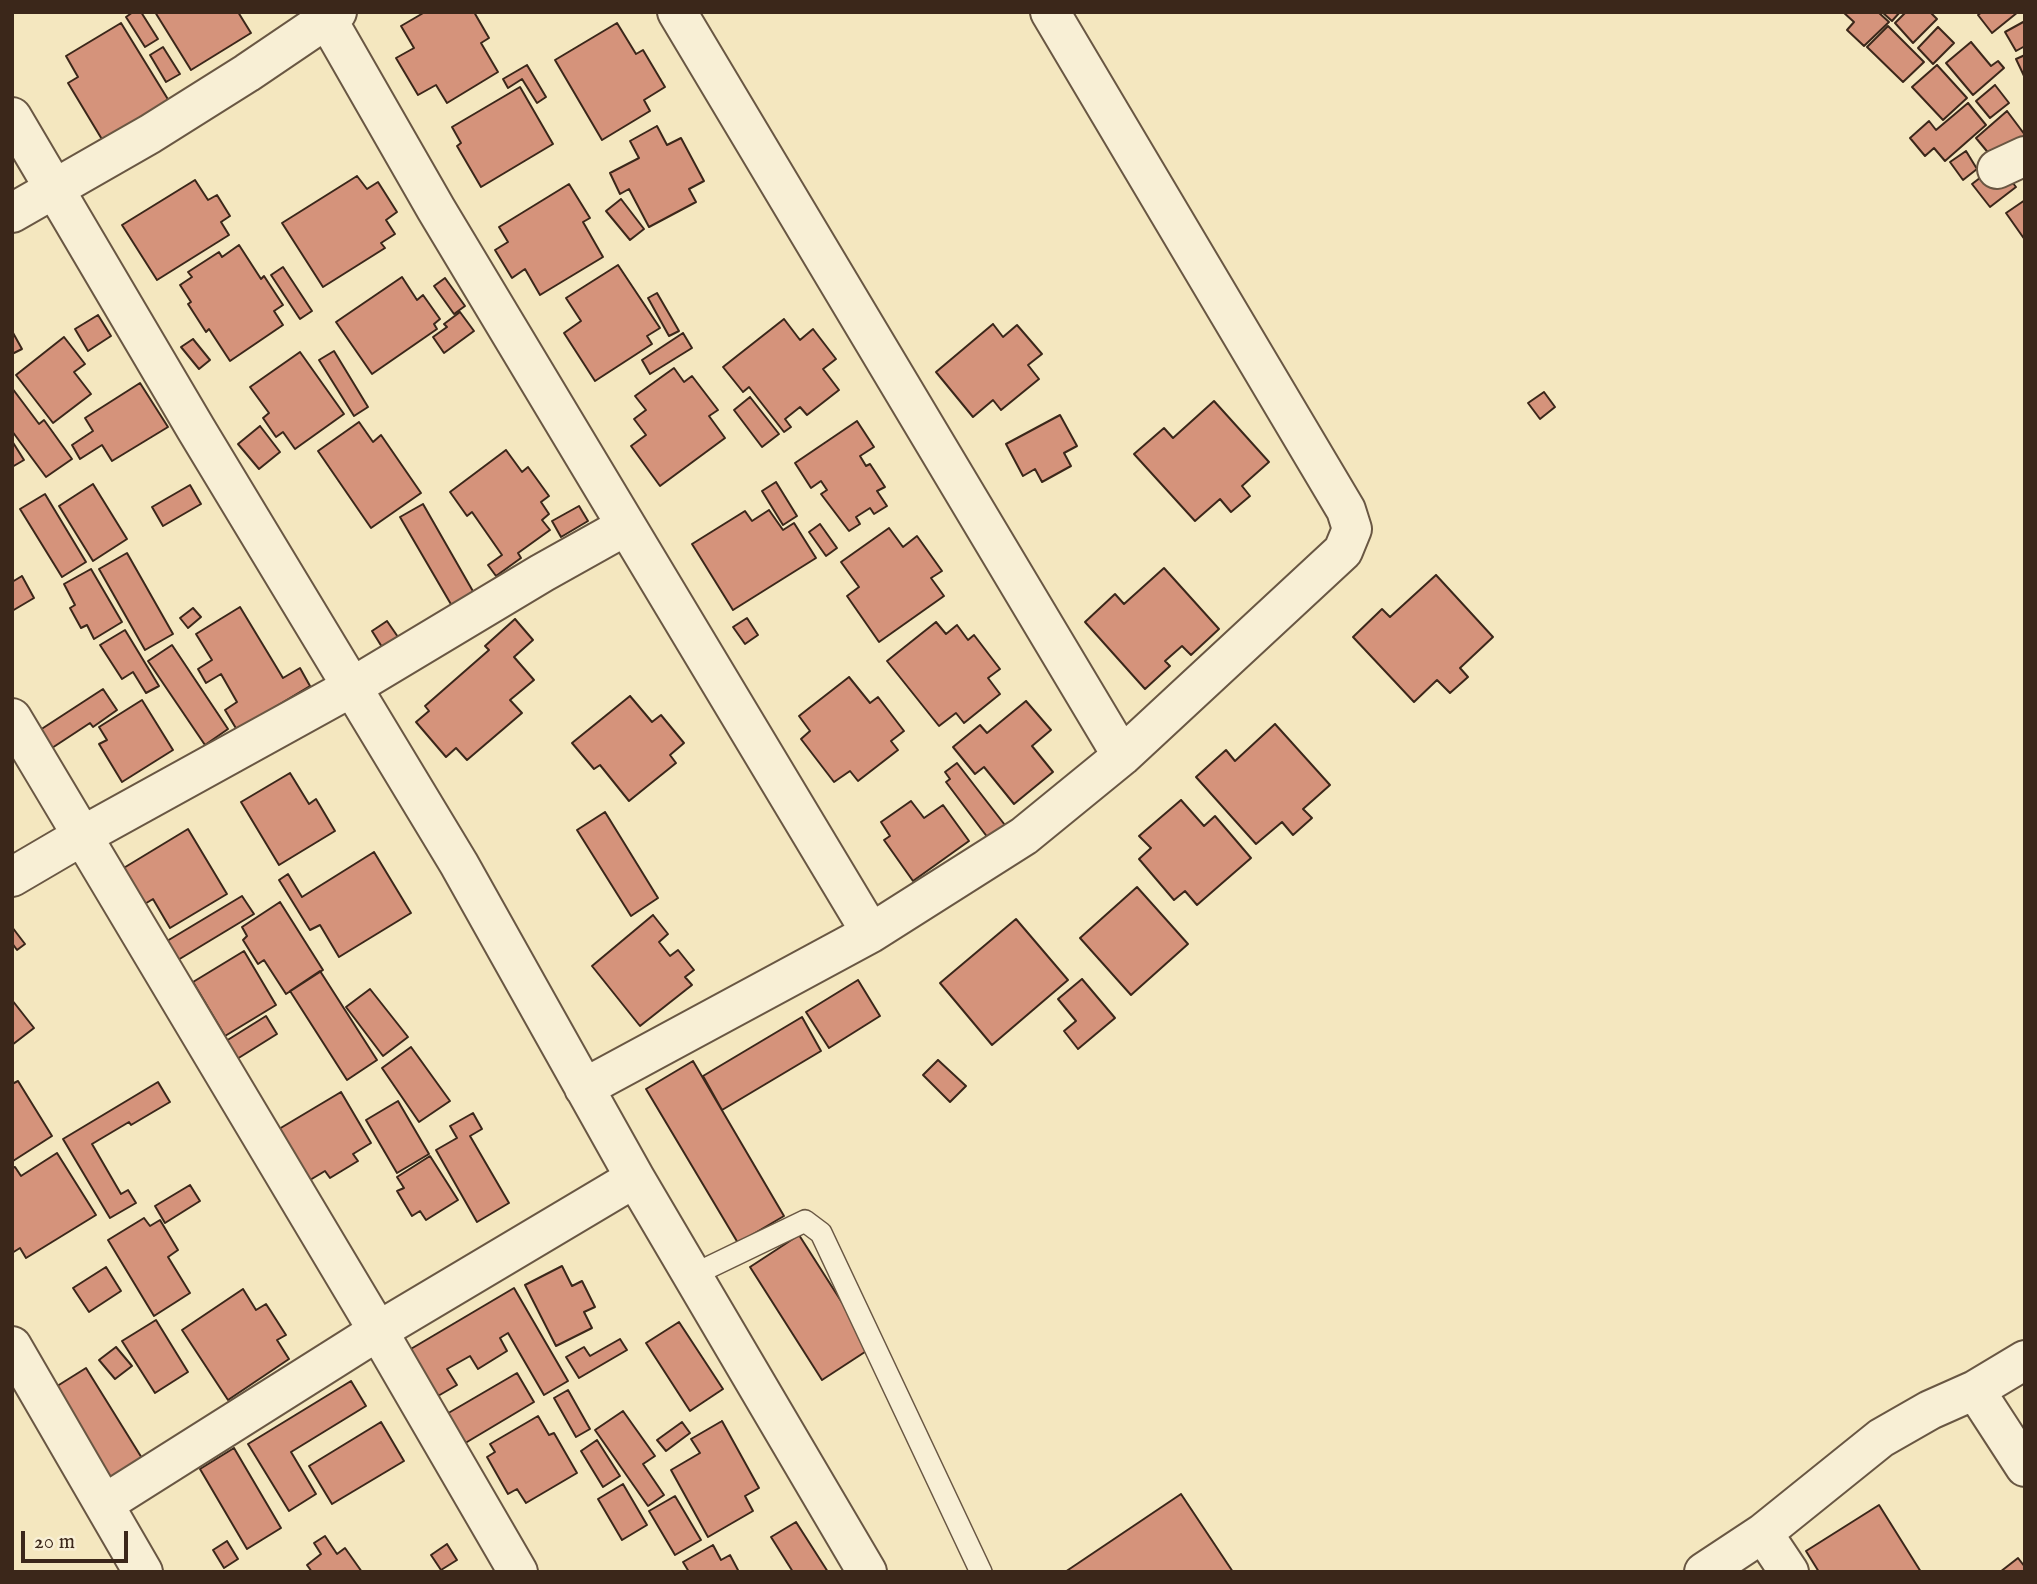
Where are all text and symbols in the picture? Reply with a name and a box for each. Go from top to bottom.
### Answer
scale bar [24,1518,131,1562]
text: 20 m [34,1529,75,1556]

